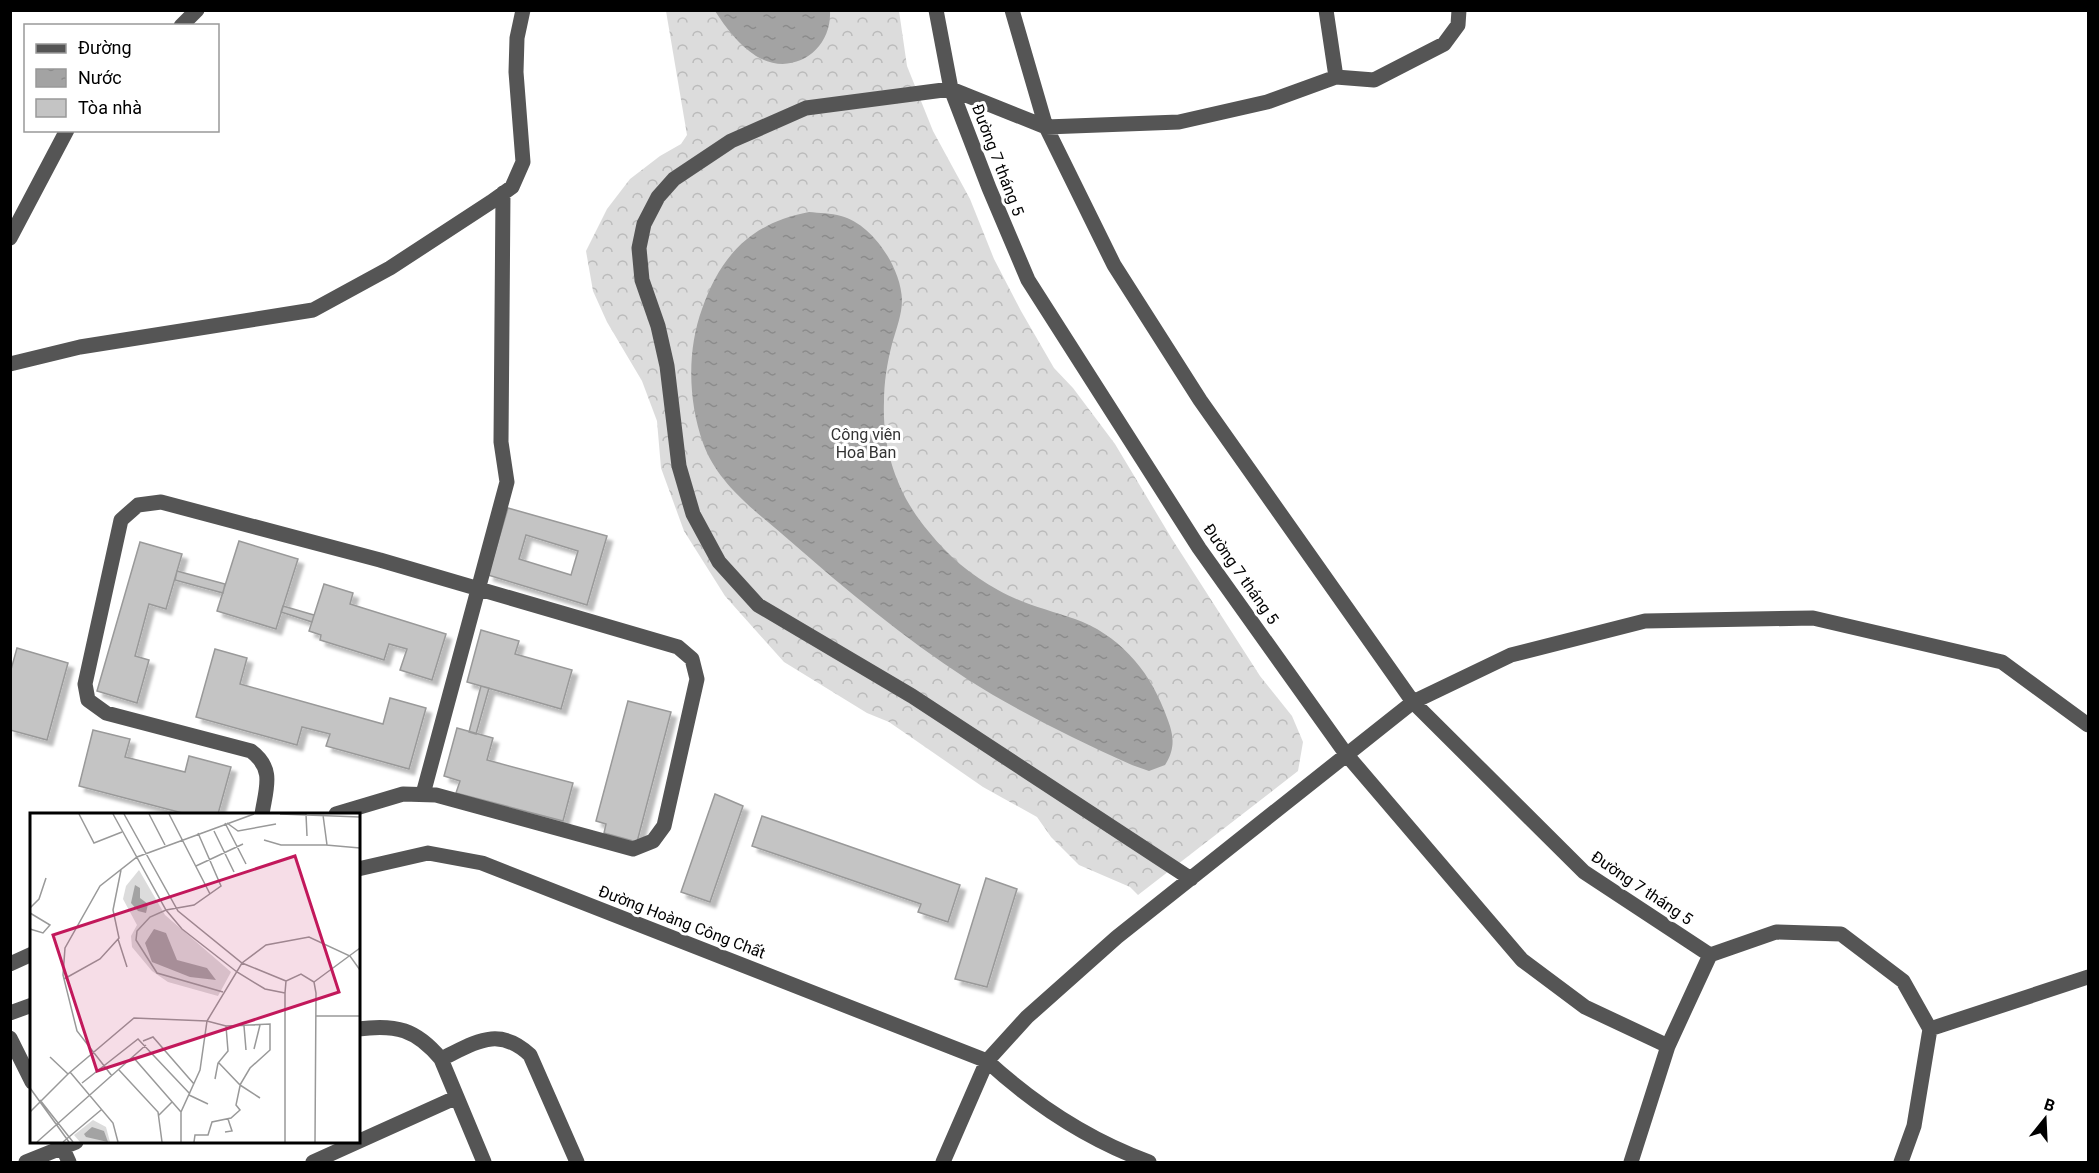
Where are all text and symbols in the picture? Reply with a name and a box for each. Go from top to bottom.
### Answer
legend [24,24,219,132]
text: Đường [78,37,132,58]
text: Nước [78,67,122,88]
text: Tòa nhà [78,97,142,118]
street label: Đường 7 tháng 5 [968,101,1028,219]
park label: Công viên Hoa Ban [831,425,901,462]
street label: Đường 7 tháng 5 [1199,520,1283,628]
inset map [30,813,360,1143]
street label: Đường 7 tháng 5 [1588,847,1696,929]
street label: Đường Hoàng Công Chất [596,881,768,963]
north arrow [2015,1089,2075,1149]
text: B [2042,1095,2057,1116]

